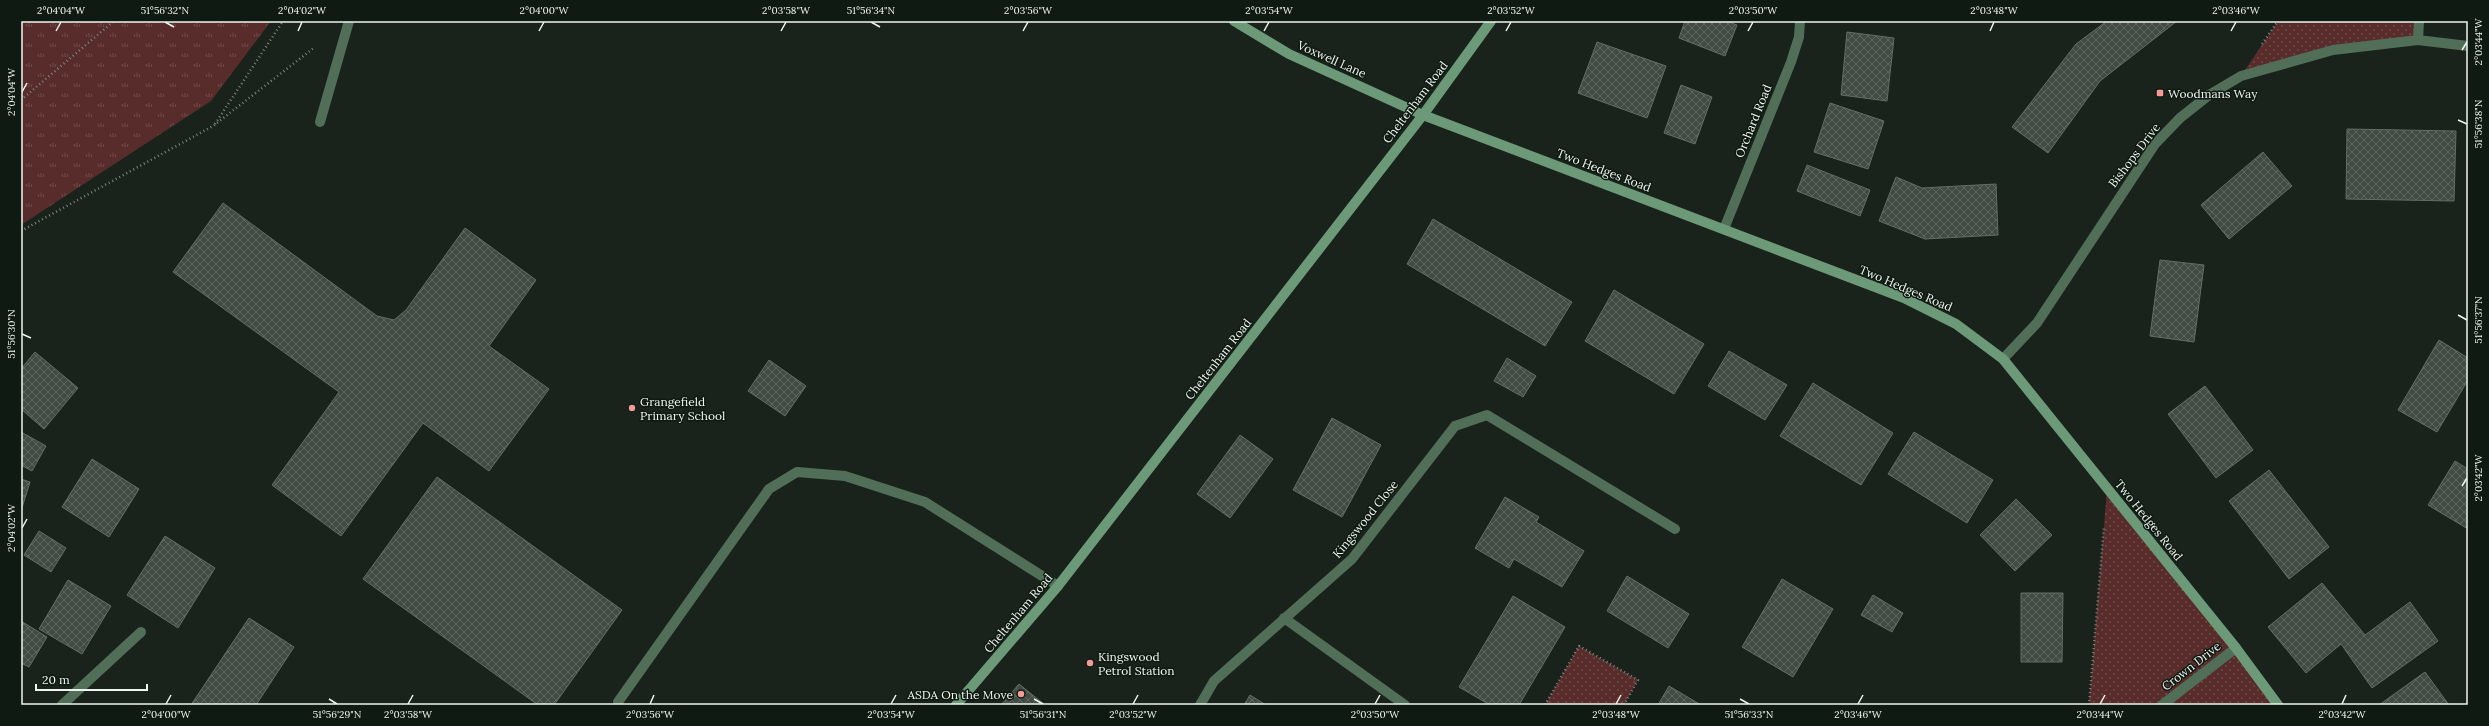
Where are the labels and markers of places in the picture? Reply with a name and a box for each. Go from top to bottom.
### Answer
place label: Woodmans Way [2168,86,2258,101]
marker: Woodmans Way [2155,88,2165,98]
place label: Grangefield Primary School [640,394,725,423]
marker: Grangefield Primary School [627,403,637,413]
place label: Kingswood Petrol Station [1098,649,1175,678]
marker: Kingswood Petrol Station [1085,658,1095,668]
place label: ASDA On the Move [906,687,1013,702]
marker: ASDA On the Move [1016,689,1026,699]

